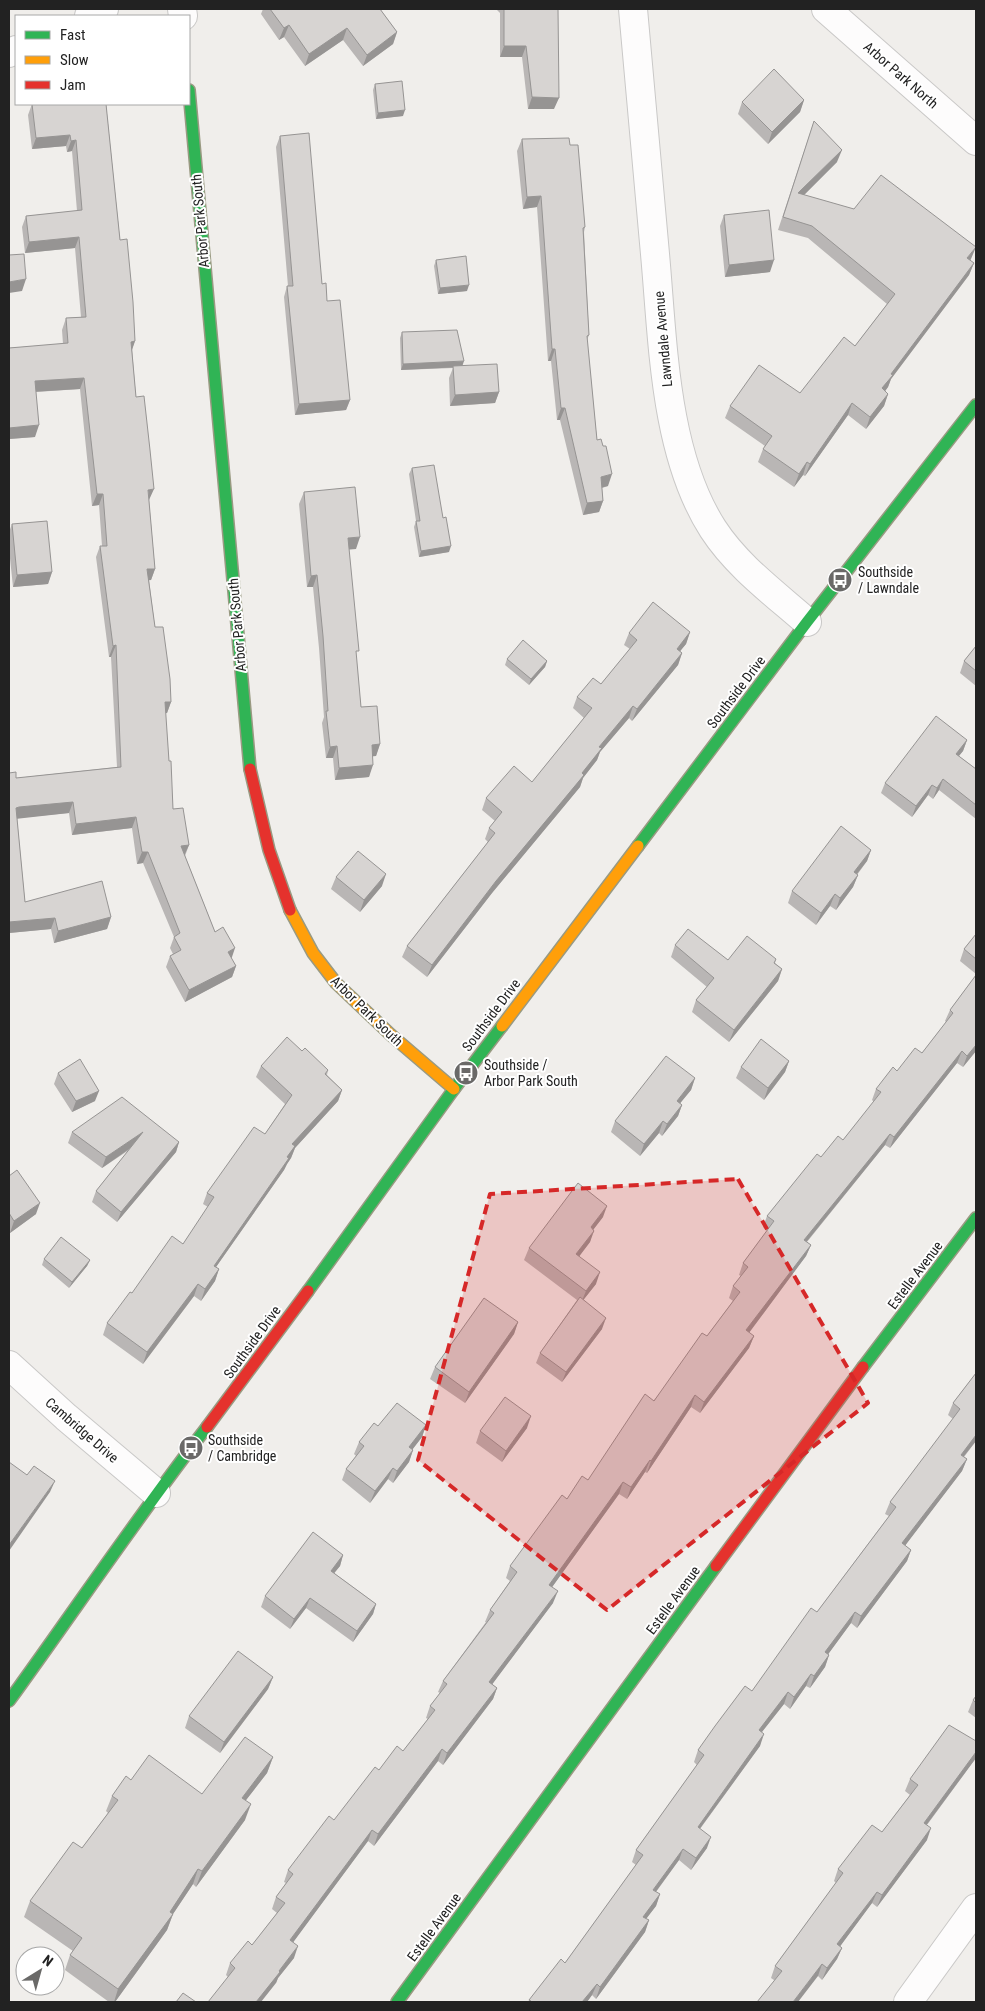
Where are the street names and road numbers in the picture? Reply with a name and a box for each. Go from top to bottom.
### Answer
street label: Arbor Park North [861,38,941,112]
street label: Arbor Park South [188,174,212,268]
street label: Lawndale Avenue [651,290,675,388]
street label: Arbor Park South [225,578,249,672]
street label: Southside Drive [704,652,769,731]
street label: Arbor Park South [328,973,406,1049]
street label: Southside Drive [459,975,524,1054]
street label: Estelle Avenue [884,1238,946,1312]
street label: Southside Drive [220,1302,284,1382]
street label: Cambridge Drive [42,1394,122,1466]
street label: Estelle Avenue [643,1562,703,1637]
street label: Estelle Avenue [404,1889,464,1964]

